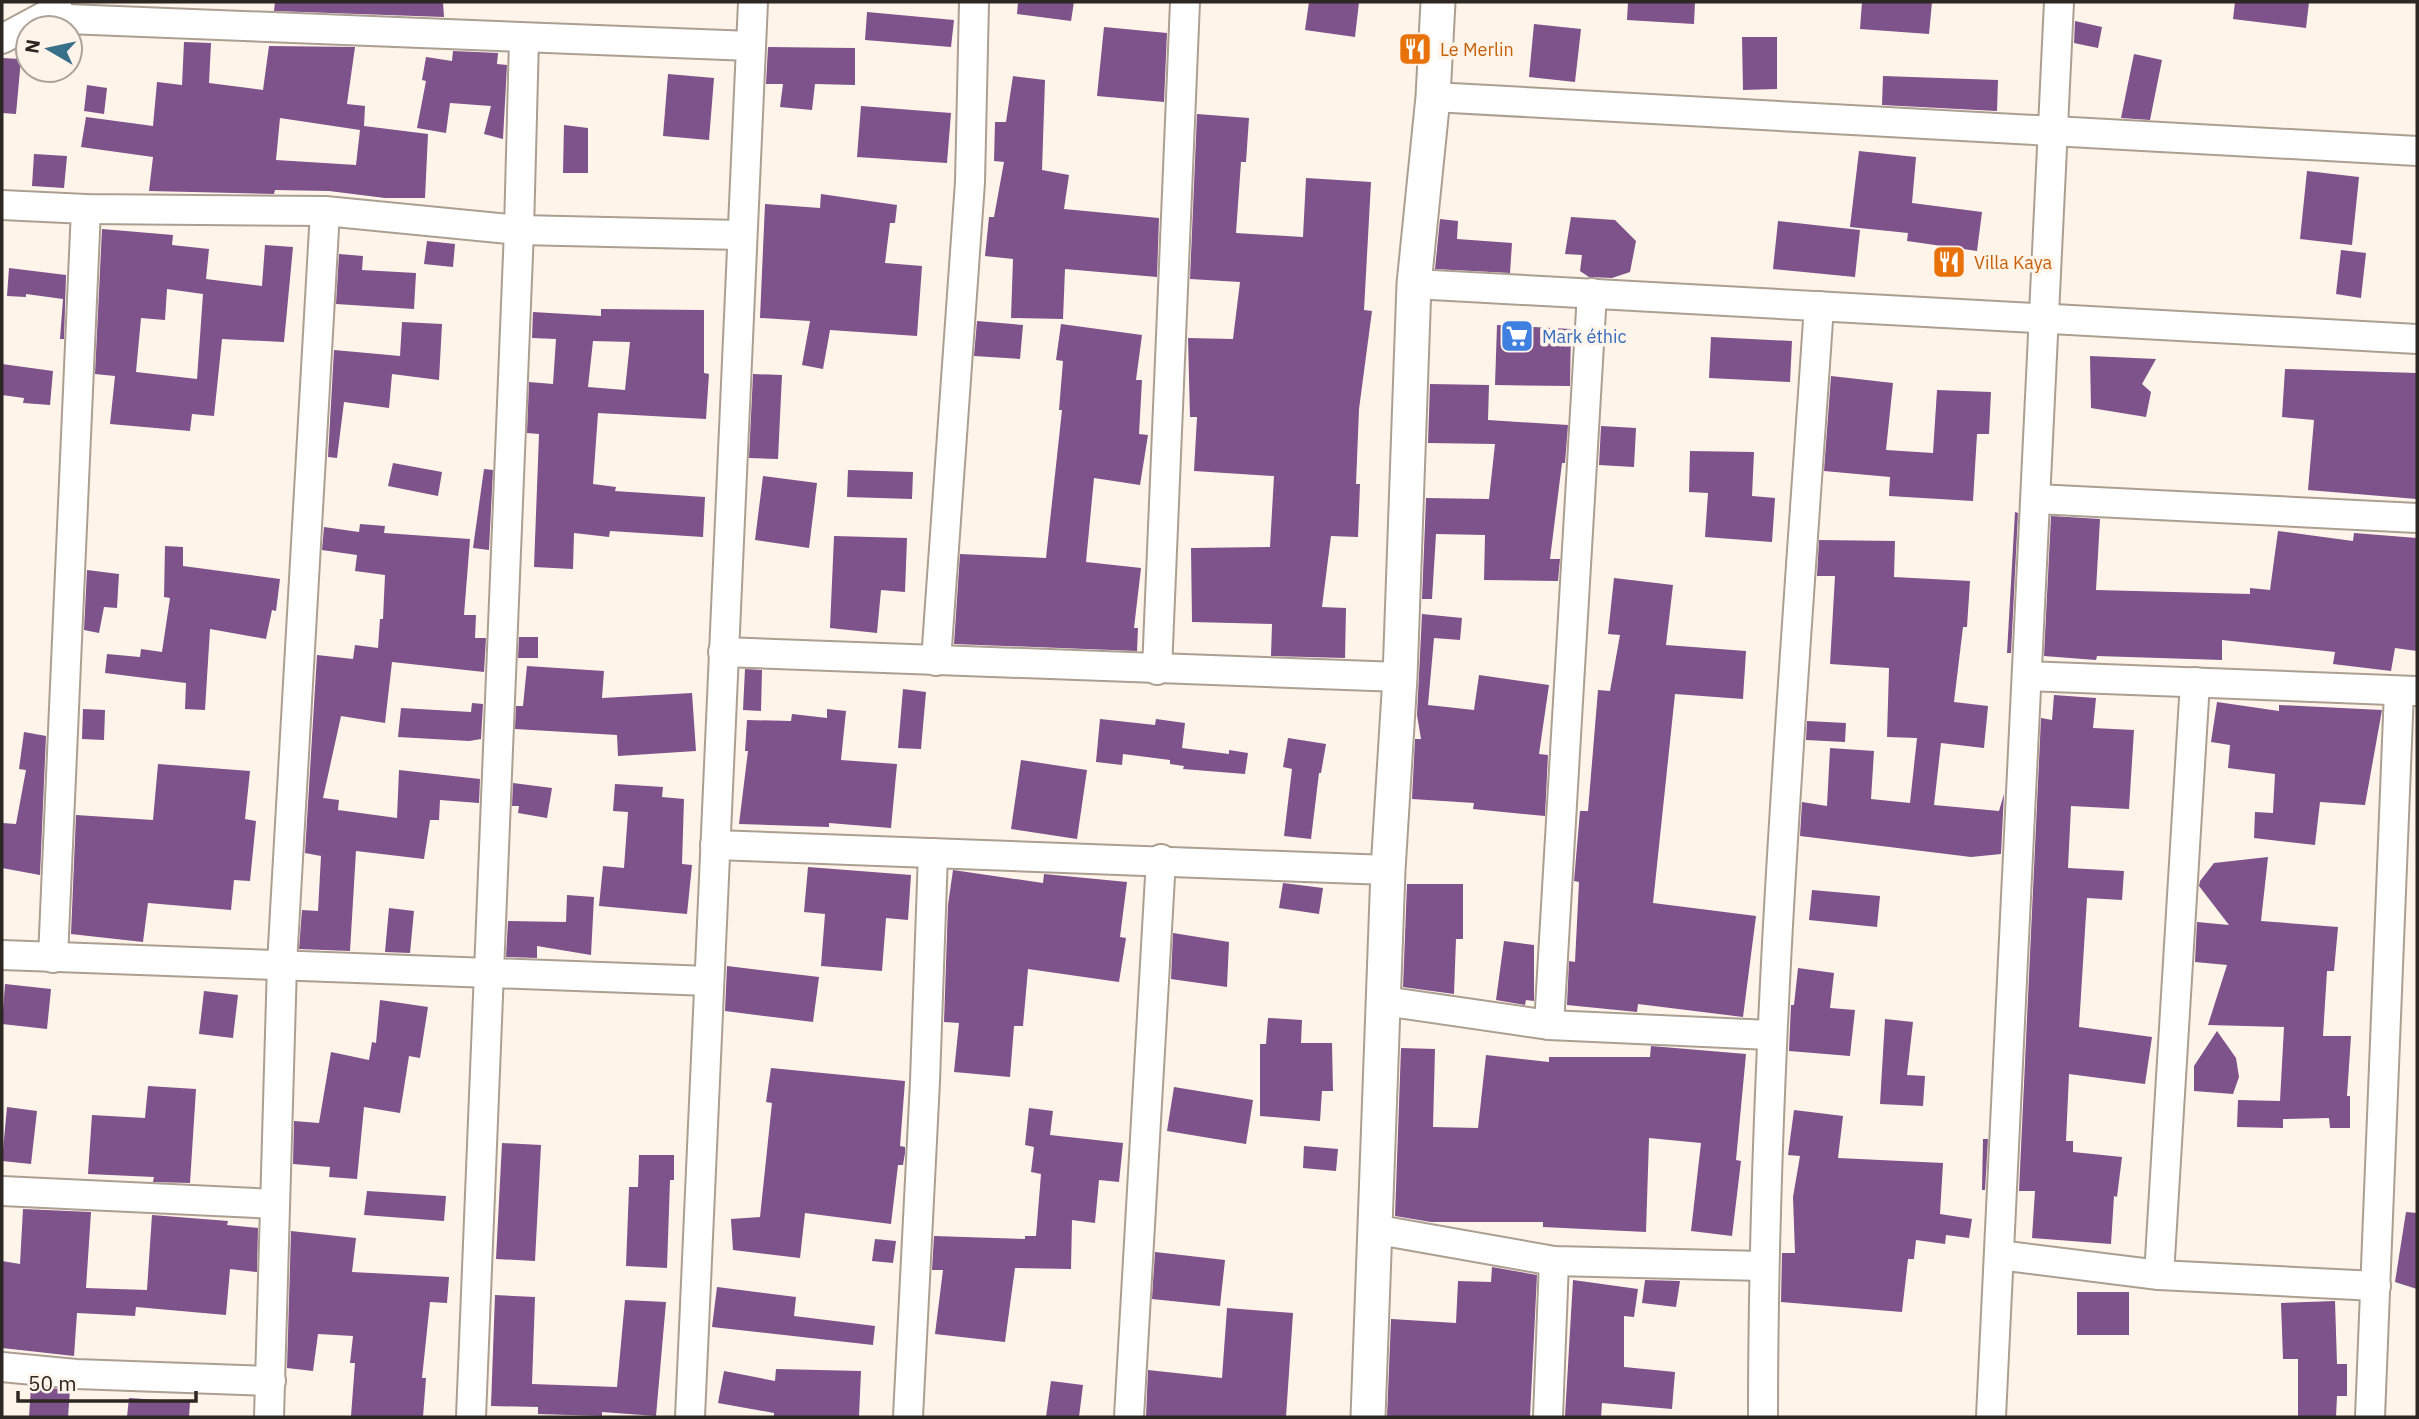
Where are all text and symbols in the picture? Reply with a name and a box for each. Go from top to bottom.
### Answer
north arrow [14,14,84,84]
restaurant icon: Le Merlin [1396,30,1434,68]
text: N [19,38,45,55]
place label: Le Merlin [1440,38,1514,61]
restaurant icon: Villa Kaya [1930,243,1968,281]
place label: Villa Kaya [1974,251,2052,274]
supermarket icon: Mark éthic [1498,317,1536,355]
place label: Mark éthic [1542,325,1627,348]
scale bar [18,1360,196,1404]
text: 50 m [28,1369,77,1397]

